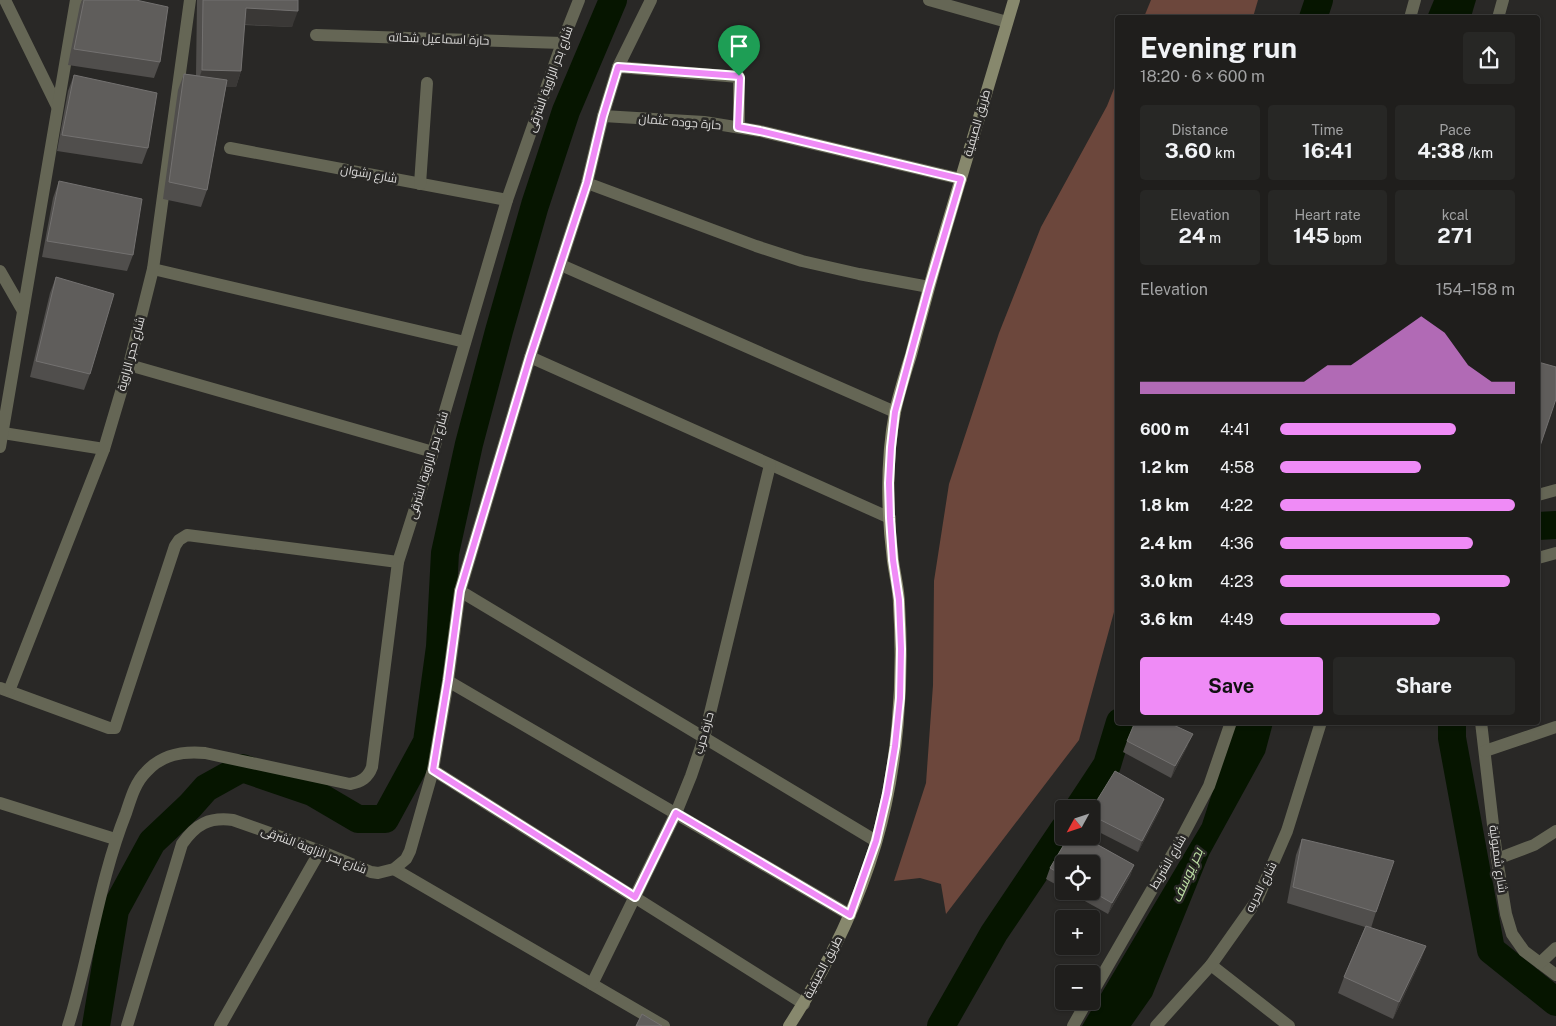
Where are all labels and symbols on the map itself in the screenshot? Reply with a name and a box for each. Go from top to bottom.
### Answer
street label: شارع بحر الزاوية الشرقى [524,24,577,134]
pin [718,25,760,76]
street label: حارة اسماعيل شحاته [388,30,490,48]
street label: طريق الصيفية [961,88,993,158]
street label: حارة جوده عثمان [638,111,722,133]
street label: شارع رشوان [339,162,399,187]
street label: شارع حجر الزاوية [114,315,149,393]
street label: شارع بحر الزاوية الشرقى [405,409,452,521]
street label: حارة حرب [691,710,717,756]
north arrow [1055,800,1100,845]
street label: شارع بحر الزاوية الشرقى [259,823,369,878]
street label: شارع شمبولية [1485,824,1510,894]
street label: شارع الشريط [1147,832,1190,892]
water label: بحر يوسف [1168,844,1208,905]
street label: شارع الحريه [1242,859,1281,915]
street label: طريق الصيفية [801,933,845,1001]

